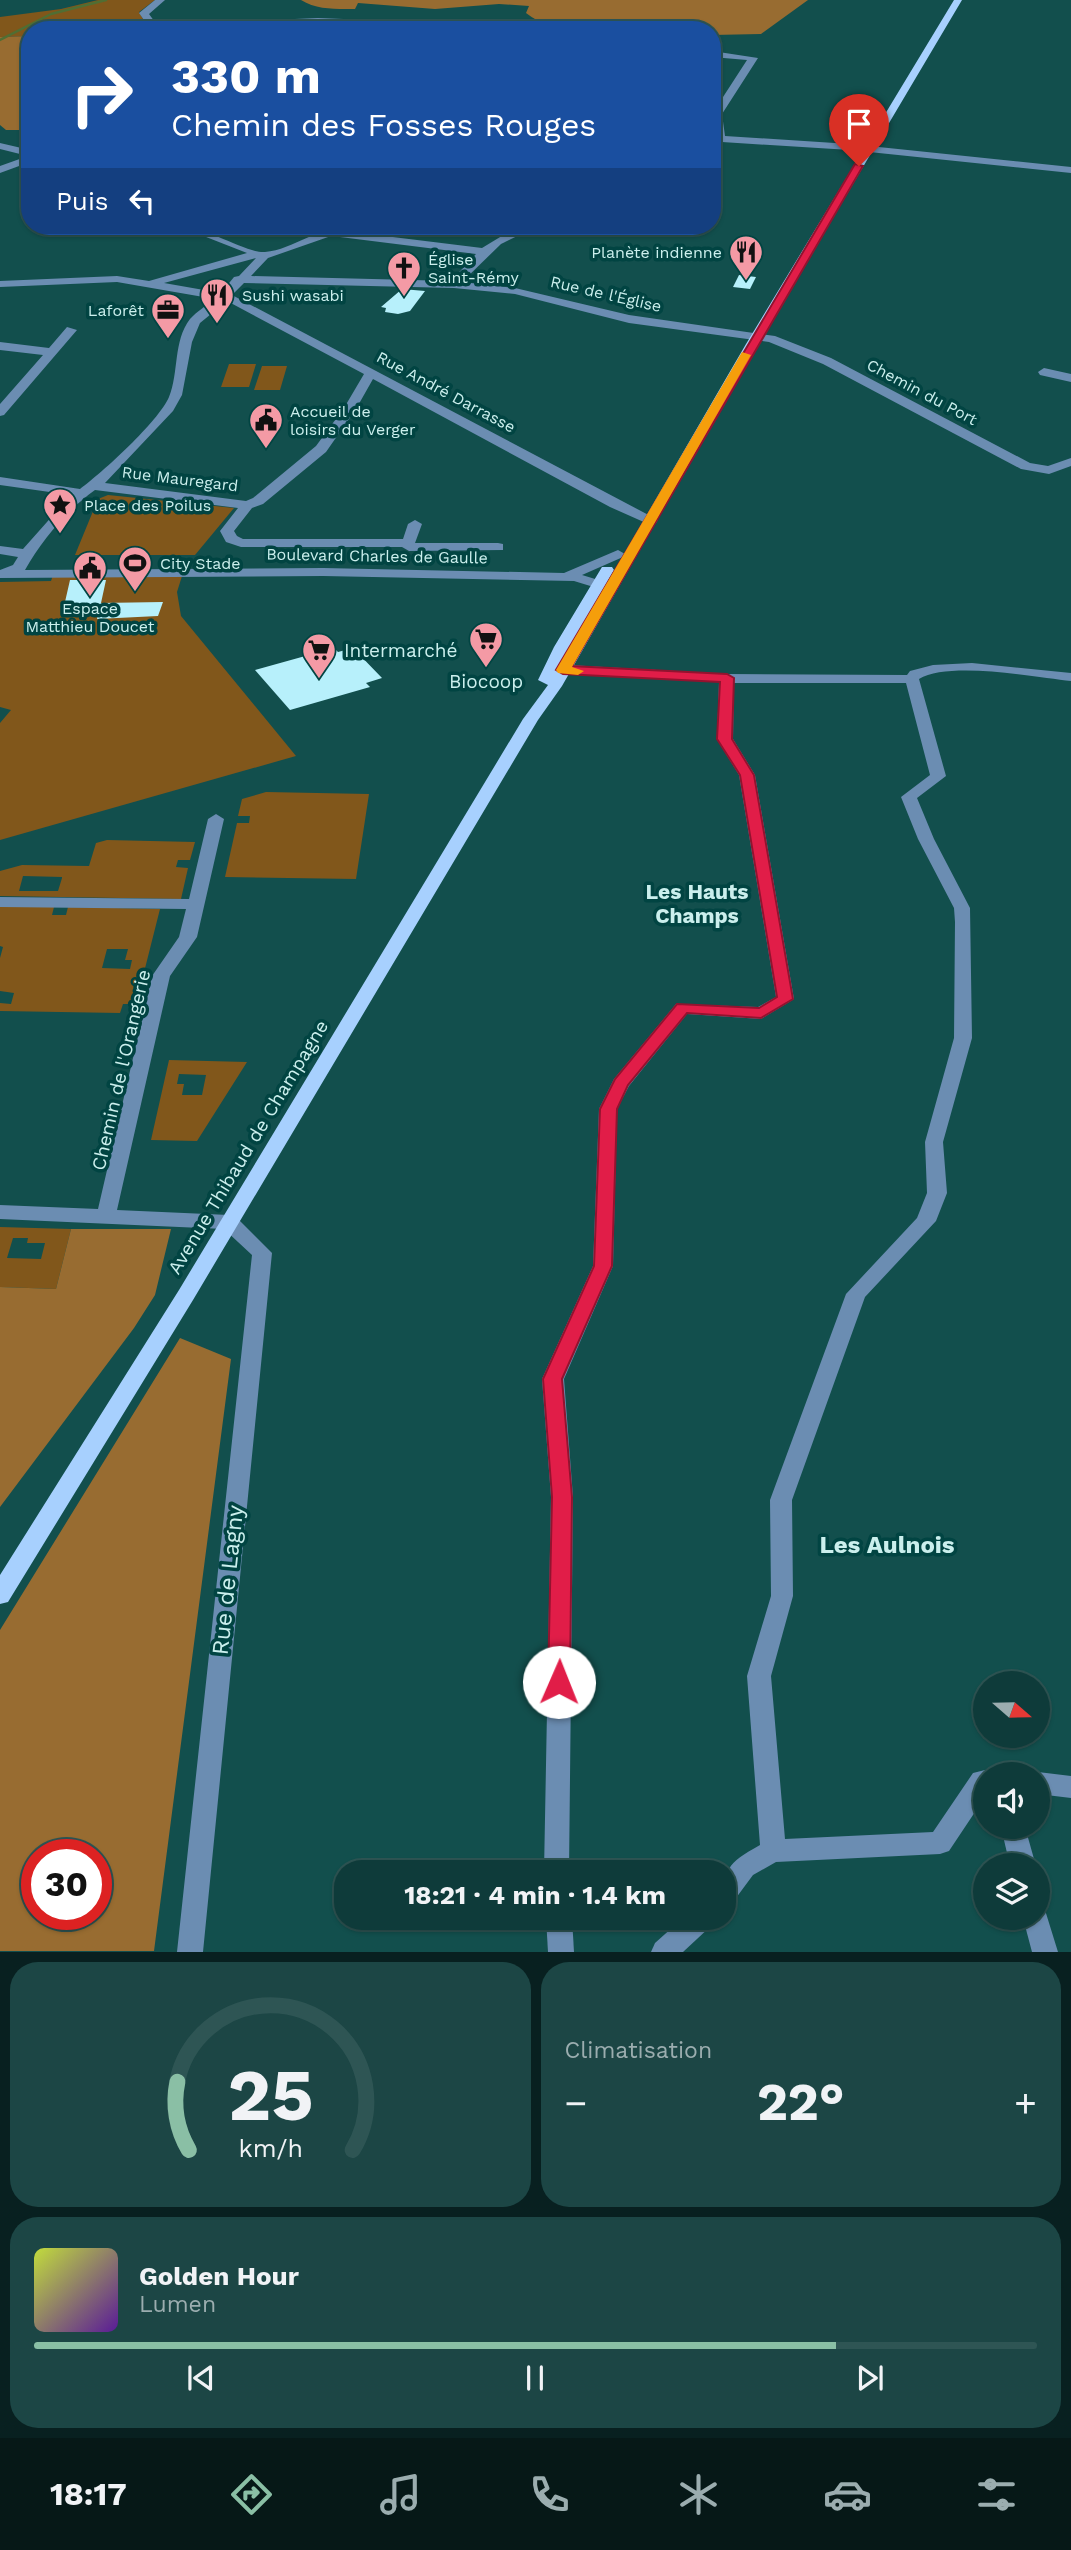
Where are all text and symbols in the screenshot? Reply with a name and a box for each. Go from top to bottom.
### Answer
text: 330 m [171,47,321,105]
icon: right [56,49,147,140]
pin [829,94,889,166]
icon: arrive [840,105,878,143]
text: Chemin des Fosses Rouges [171,106,596,144]
icon: left [123,182,161,220]
text: Puis [56,186,109,216]
restaurant icon: Planète indienne [727,233,765,282]
place label: Planète indienne [591,243,722,262]
church icon: Église Saint-Rémy [385,249,423,298]
place label: Église Saint-Rémy [428,250,519,287]
street label: Rue de l'Église [549,272,663,316]
restaurant icon: Sushi wasabi [198,276,236,325]
place label: Sushi wasabi [242,286,344,305]
office icon: Laforêt [149,291,187,340]
place label: Laforêt [88,301,144,320]
street label: Rue André Darrasse [373,347,519,437]
street label: Chemin du Port [864,355,981,429]
public building icon: Accueil de loisirs du Verger [247,401,285,450]
place label: Accueil de loisirs du Verger [290,402,416,439]
street label: Rue Mauregard [121,462,239,496]
place icon: Place des Poilus [41,486,79,535]
place label: Place des Poilus [84,496,211,515]
sports icon: City Stade [116,544,154,593]
street label: Boulevard Charles de Gaulle [266,545,488,567]
public building icon: Espace Matthieu Doucet [71,549,109,598]
place label: City Stade [160,554,241,573]
place label: Espace Matthieu Doucet [25,599,155,636]
supermarket icon: Biocoop [467,620,505,669]
supermarket icon: Intermarché [300,631,338,680]
place label: Intermarché [344,639,458,662]
place label: Biocoop [449,670,523,693]
district label: Les Hauts Champs [646,879,748,928]
street label: Chemin de l'Orangerie [87,967,155,1173]
street label: Avenue Thibaud de Champagne [163,1016,333,1278]
street label: Rue de Lagny [207,1504,249,1656]
district label: Les Aulnois [819,1531,955,1559]
position arrow [522,1645,596,1719]
north arrow [973,1671,1050,1748]
map controls [973,1671,1050,1930]
button: sound [973,1762,1050,1839]
speed limit sign: 30 [21,1839,112,1930]
button: layers [973,1853,1050,1930]
text: 18:21 · 4 min · 1.4 km [404,1880,666,1910]
text: Climatisation [565,2037,712,2064]
text: 25 [227,2053,313,2139]
text: 22° [757,2072,845,2133]
text: − [565,2081,587,2125]
text: + [1014,2081,1037,2125]
text: km/h [238,2134,302,2163]
text: Golden Hour [139,2261,299,2291]
text: Lumen [139,2291,216,2318]
icon: previous [182,2359,220,2397]
icon: pause [516,2359,554,2397]
icon: next [851,2359,889,2397]
icon: directions [227,2470,276,2519]
icon: music [376,2470,425,2519]
icon: phone [525,2470,574,2519]
icon: climate [674,2470,723,2519]
icon: car [823,2470,872,2519]
icon: filters [972,2470,1021,2519]
text: 18:17 [50,2475,127,2513]

